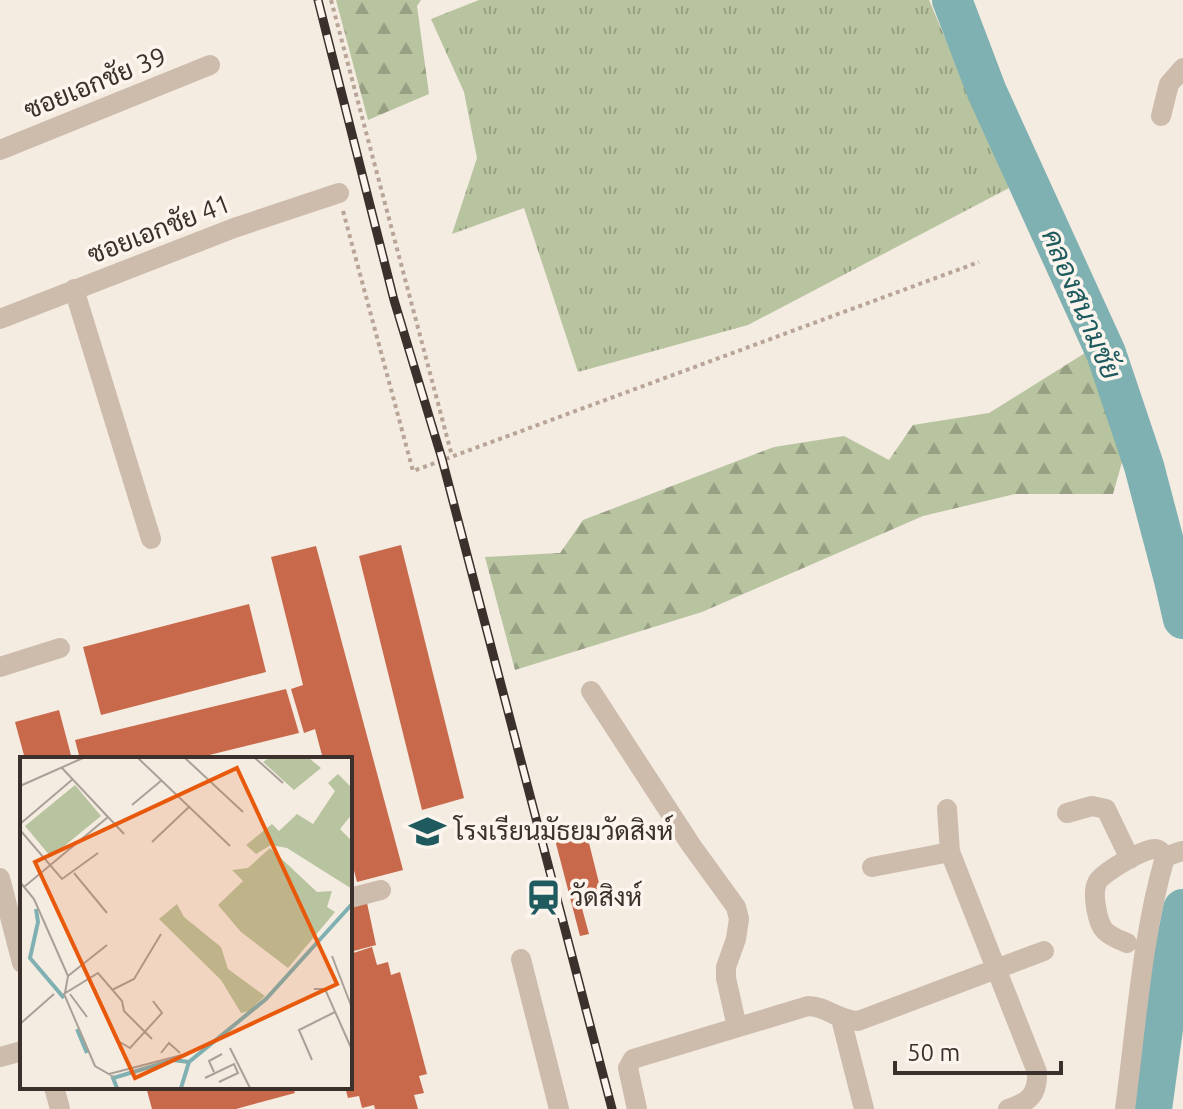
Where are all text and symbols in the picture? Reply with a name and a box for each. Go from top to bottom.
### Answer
street label: ซอยเอกชัย 39 [19,40,170,124]
street label: ซอยเอกชัย 41 [83,187,234,269]
water label: คลองสนามชัย [1037,223,1130,384]
inset map [20,757,352,1089]
school or university icon: โรงเรียนมัธยมวัดสิงห์ [409,812,447,850]
place label: โรงเรียนมัธยมวัดสิงห์ [452,814,673,845]
station icon: วัดสิงห์ [525,878,563,916]
place label: วัดสิงห์ [570,880,642,911]
scale bar [895,1025,1061,1075]
text: 50 m [907,1039,960,1066]

